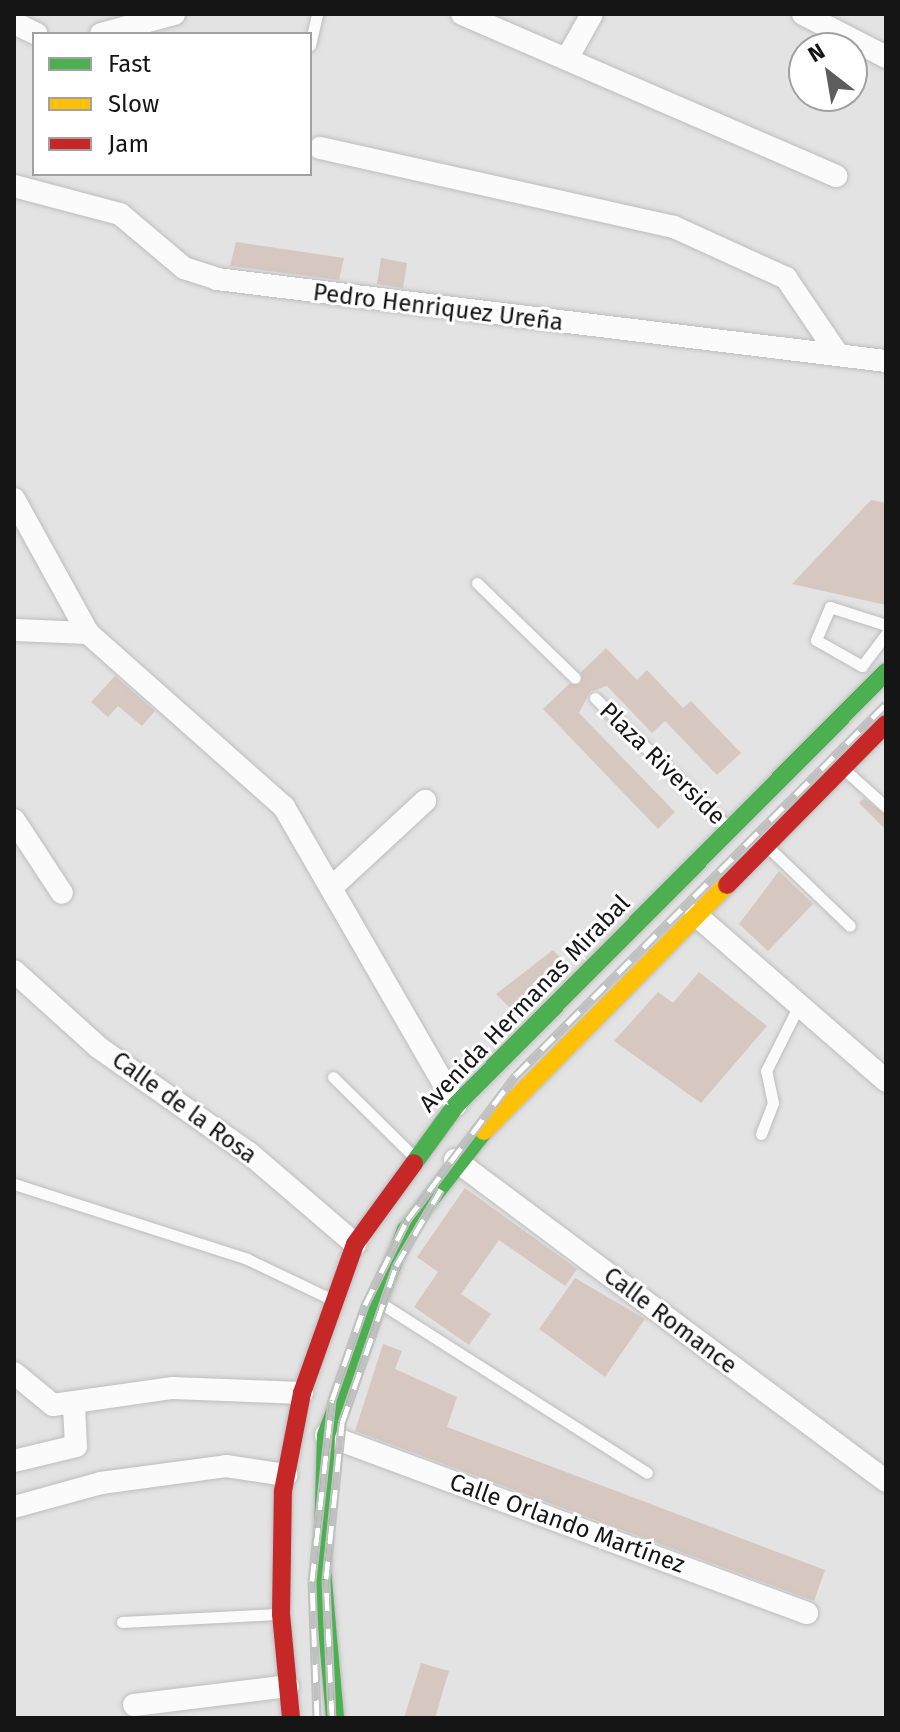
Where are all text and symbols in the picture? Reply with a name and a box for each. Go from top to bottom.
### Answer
legend [32,32,312,176]
north arrow [788,32,868,112]
text: N [803,37,830,68]
text: Fast [108,50,151,78]
text: Slow [108,90,159,118]
text: Jam [108,130,149,158]
street label: Pedro Henriquez Ureña [311,278,565,338]
street label: Plaza Riverside [593,697,731,831]
street label: Avenida Hermanas Mirabal [414,889,636,1119]
street label: Calle de la Rosa [106,1046,262,1170]
street label: Calle Romance [598,1262,742,1380]
street label: Calle Orlando Martínez [446,1468,688,1580]

